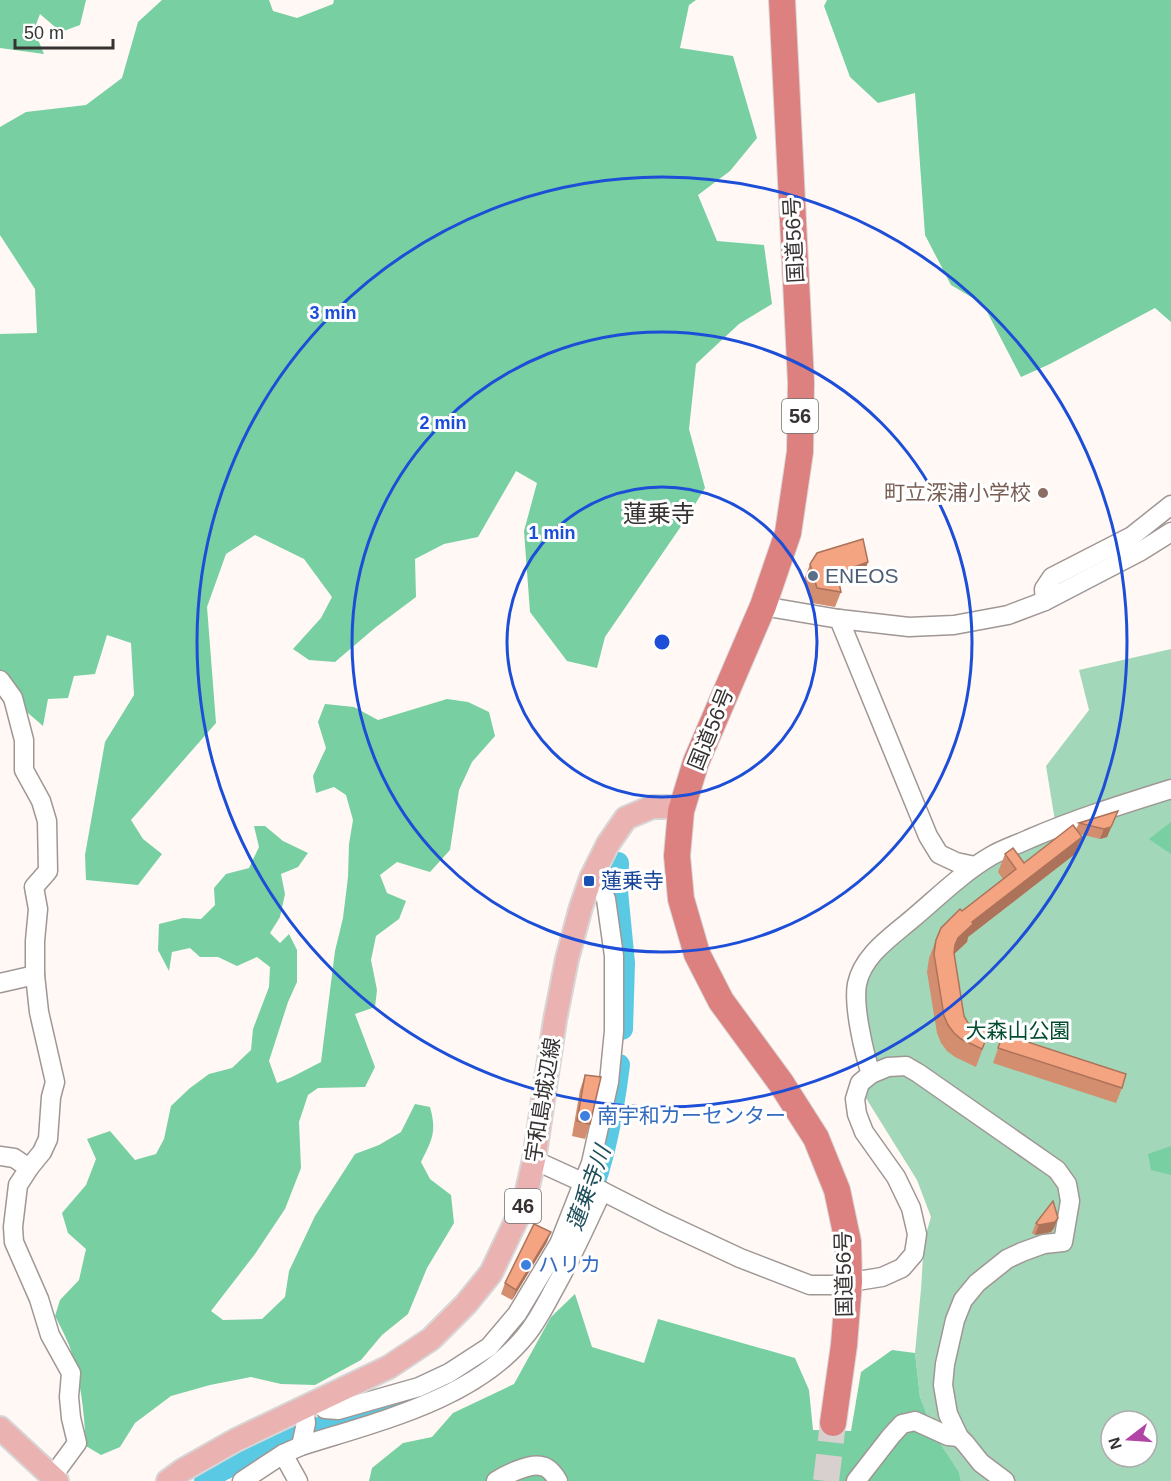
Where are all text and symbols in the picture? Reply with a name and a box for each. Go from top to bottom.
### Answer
scale bar [15,12,112,50]
text: 50 m [24,23,64,43]
street label: 国道56号 [780,196,807,284]
text: 3 min [309,303,357,323]
road number: 56 [782,399,818,433]
text: 2 min [419,413,467,433]
place label: 町立深浦小学校 [884,481,1031,504]
marker: 町立深浦小学校 [1036,486,1050,500]
district label: 蓮乗寺 [623,500,695,527]
text: 1 min [528,523,576,543]
place label: ENEOS [825,564,899,587]
marker: ENEOS [806,569,820,583]
centre of rings [652,632,672,652]
street label: 国道56号 [684,684,737,773]
place label: 蓮乗寺 [601,869,664,892]
marker: 蓮乗寺 [582,874,596,888]
park label: 大森山公園 [966,1019,1071,1042]
street label: 宇和島城辺線 [521,1036,564,1164]
place label: 南宇和カーセンター [597,1104,786,1127]
marker: 南宇和カーセンター [578,1109,592,1123]
water label: 蓮乗寺川 [562,1141,616,1234]
road number: 46 [505,1189,541,1223]
street label: 国道56号 [831,1231,856,1317]
place label: ハリカ [538,1253,601,1276]
marker: ハリカ [519,1258,533,1272]
north arrow [1099,1409,1159,1469]
text: N [1105,1435,1125,1451]

